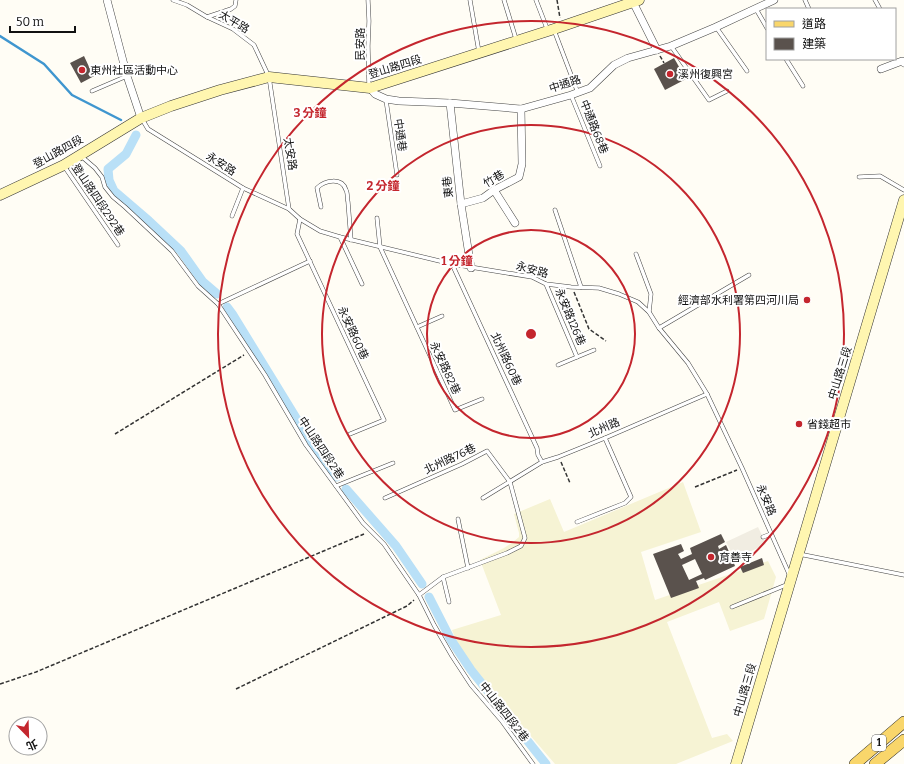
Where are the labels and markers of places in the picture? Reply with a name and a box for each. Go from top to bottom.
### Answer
place label: 東州社區活動中心 [90,64,178,77]
marker: 東州社區活動中心 [77,65,87,75]
place label: 溪州復興宮 [678,68,733,81]
marker: 溪州復興宮 [665,69,675,79]
place label: 經濟部水利署第四河川局 [678,294,799,307]
marker: 經濟部水利署第四河川局 [802,295,812,305]
centre of rings [524,327,538,341]
place label: 省錢超市 [807,418,851,431]
marker: 省錢超市 [794,419,804,429]
place label: 育善寺 [719,551,752,564]
marker: 育善寺 [706,552,716,562]

